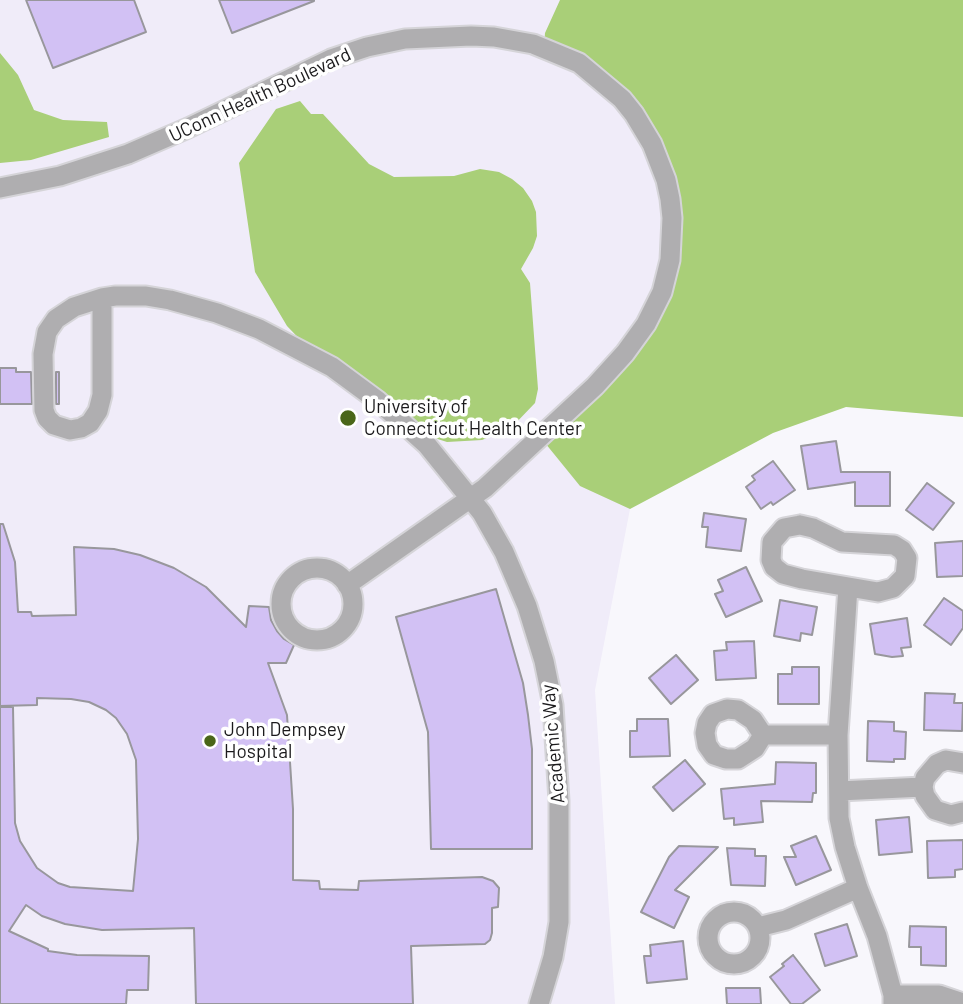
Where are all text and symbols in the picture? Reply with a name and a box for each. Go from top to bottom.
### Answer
street label: UConn Health Boulevard [165,43,355,147]
place label: University of Connecticut Health Center [364,396,582,440]
marker: University of Connecticut Health Center [338,408,358,428]
street label: Academic Way [536,683,570,805]
place label: John Dempsey Hospital [224,719,345,763]
marker: John Dempsey Hospital [202,733,218,749]

